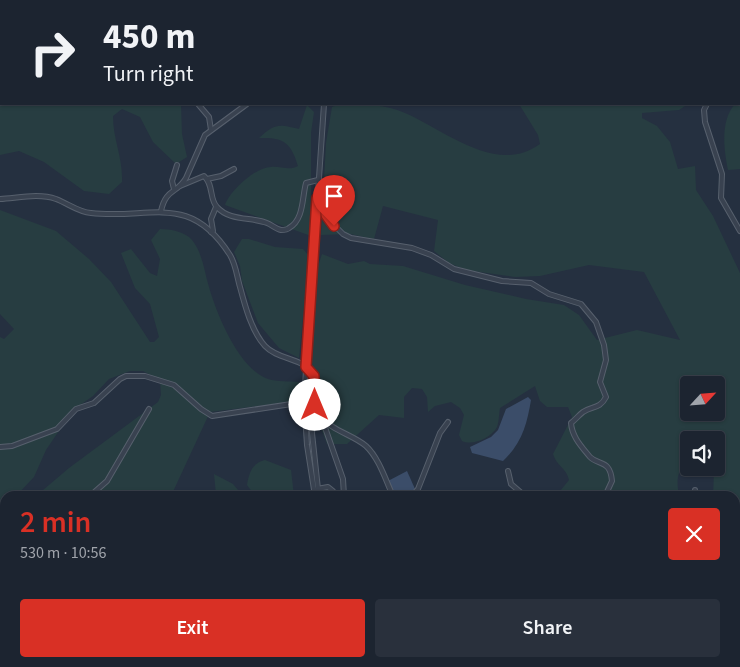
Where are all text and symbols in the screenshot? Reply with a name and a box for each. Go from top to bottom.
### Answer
text: 450 m [103,12,195,62]
icon: right [20,20,85,85]
text: Turn right [103,58,193,90]
pin [313,175,355,226]
icon: arrive [320,182,348,210]
north arrow [680,376,725,421]
map controls [680,376,725,476]
position arrow [288,378,340,430]
button: sound [680,431,725,476]
text: 2 min [20,501,91,544]
button: close [668,508,720,560]
text: 530 m · 10:56 [20,542,107,564]
button: Exit [20,599,365,657]
button: Share [375,599,720,657]

